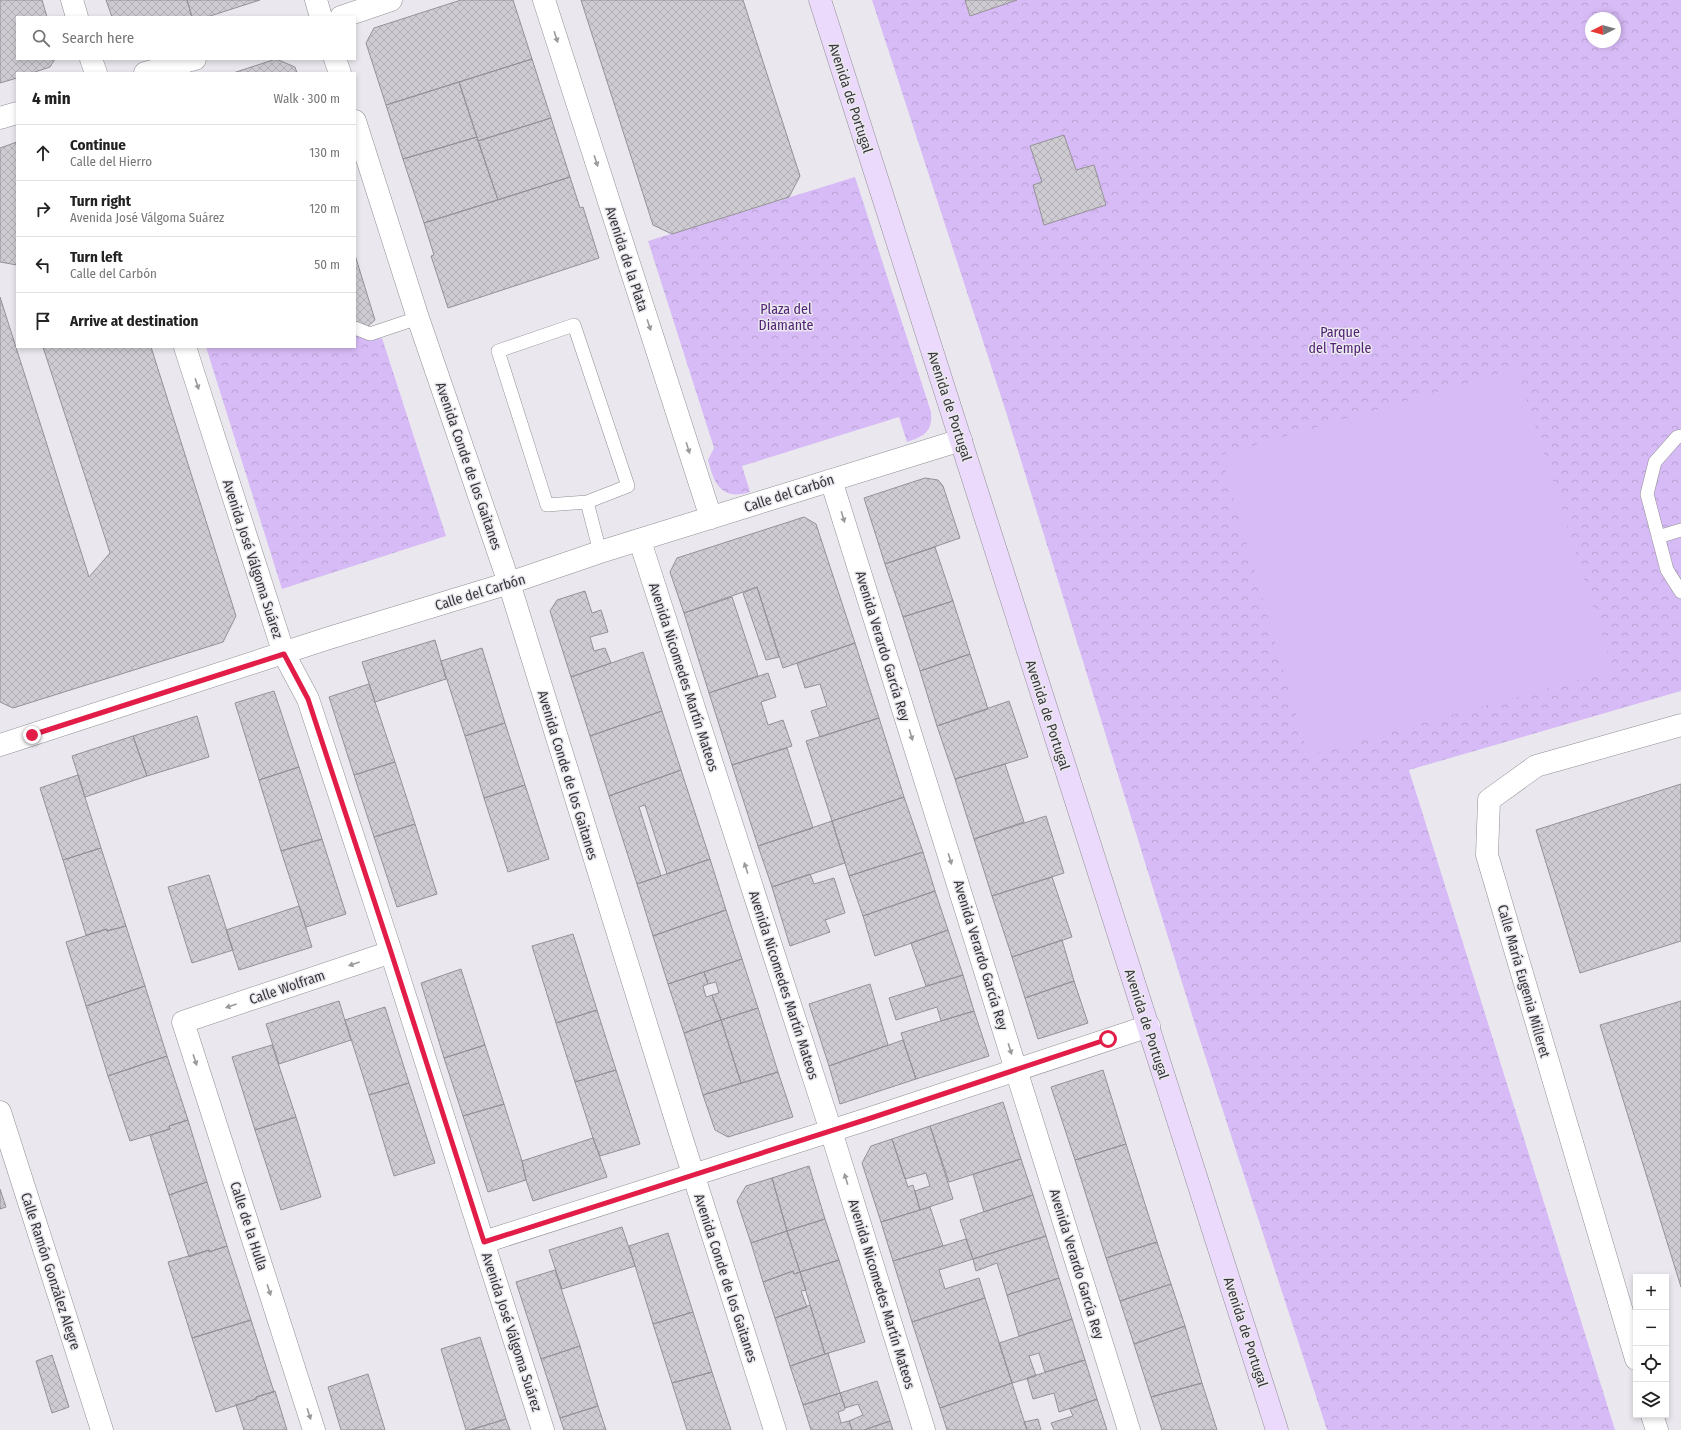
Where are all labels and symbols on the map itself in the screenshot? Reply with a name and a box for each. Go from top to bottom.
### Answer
north arrow [1585,12,1621,48]
one-way arrow [553,31,559,43]
street label: Avenida de Portugal [825,41,876,156]
one-way arrow [593,155,599,167]
street label: Avenida de la Plata [602,204,652,314]
park label: Plaza del Diamante [759,301,813,334]
one-way arrow [646,319,652,331]
park label: Parque del Temple [1309,324,1371,357]
street label: Avenida de Portugal [924,349,975,464]
one-way arrow [194,378,200,390]
street label: Avenida Conde de los Gaitanes [432,380,505,552]
one-way arrow [685,443,691,455]
street label: Calle del Carbón [742,471,836,516]
street label: Avenida José Válgoma Suárez [219,478,286,641]
one-way arrow [840,511,846,523]
street label: Avenida Verardo García Rey [852,569,914,724]
street label: Calle del Carbón [433,571,527,614]
street label: Avenida Nicomedes Martín Mateos [645,581,722,774]
street label: Avenida de Portugal [1022,658,1073,773]
street label: Avenida Conde de los Gaitanes [534,688,601,862]
route end [23,726,41,744]
one-way arrow [908,729,914,741]
one-way arrow [947,853,953,865]
one-way arrow [743,862,749,874]
street label: Avenida Verardo García Rey [950,878,1012,1033]
street label: Avenida Nicomedes Martín Mateos [745,889,822,1082]
street label: Calle María Eugenia Milleret [1494,903,1554,1060]
one-way arrow [348,961,360,967]
street label: Calle Wolfram [247,967,327,1008]
street label: Avenida de Portugal [1121,967,1172,1082]
one-way arrow [225,1003,237,1009]
route start [1099,1030,1117,1048]
one-way arrow [1008,1044,1014,1056]
one-way arrow [192,1054,198,1066]
one-way arrow [843,1172,849,1184]
street label: Calle de la Hulla [226,1179,271,1273]
street label: Avenida Verardo García Rey [1046,1187,1108,1342]
street label: Calle Ramón González Alegre [17,1190,84,1352]
street label: Avenida Conde de los Gaitanes [690,1192,761,1365]
street label: Avenida Nicomedes Martín Mateos [845,1197,919,1391]
street label: Avenida José Válgoma Suárez [478,1251,545,1414]
street label: Avenida de Portugal [1220,1275,1271,1390]
one-way arrow [266,1284,272,1296]
one-way arrow [306,1408,312,1420]

